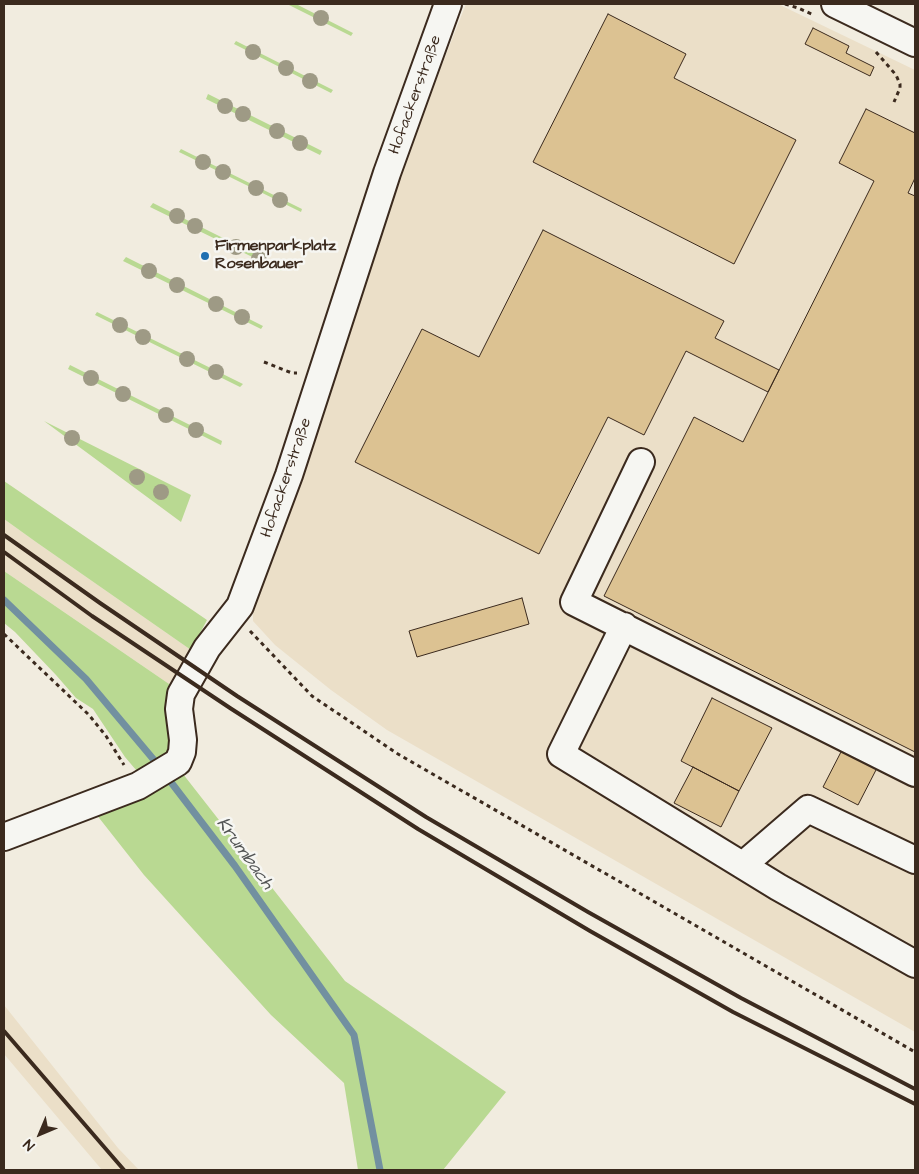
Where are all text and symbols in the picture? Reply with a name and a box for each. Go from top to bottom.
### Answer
street label: Hofackerstraße [386,33,446,157]
place label: Firmenparkplatz Rosenbauer [215,237,336,275]
marker: Firmenparkplatz Rosenbauer [199,250,211,262]
street label: Hofackerstraße [258,416,316,540]
water label: Krumbach [211,814,277,894]
north arrow [15,1109,65,1159]
text: N [19,1134,40,1155]

